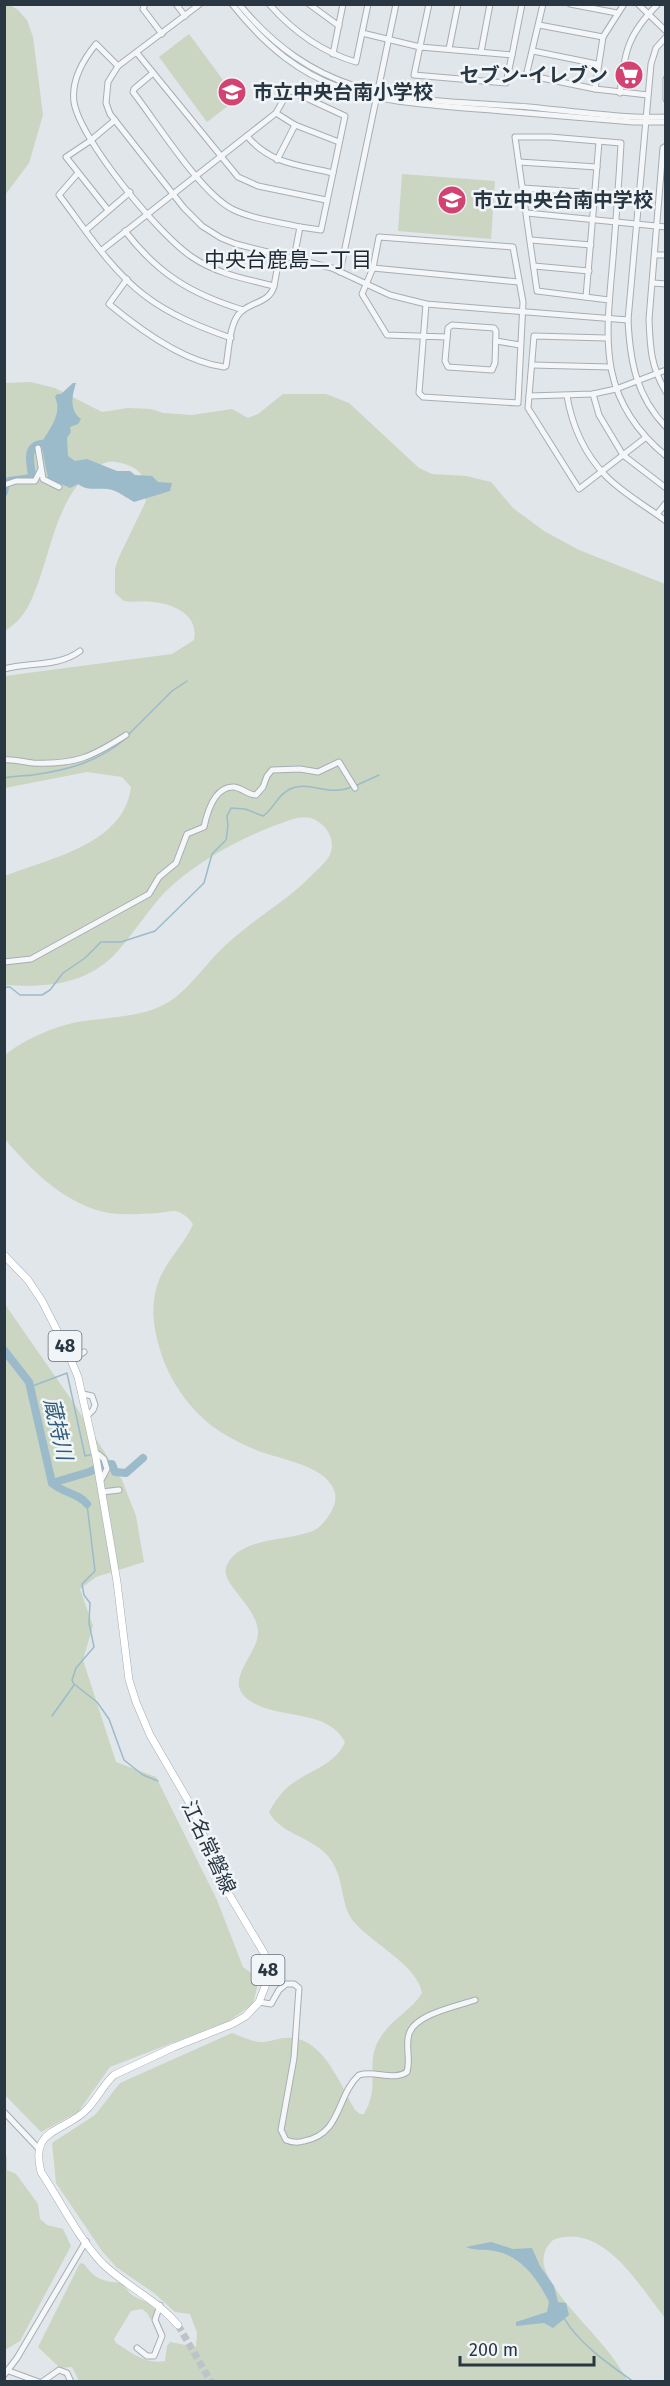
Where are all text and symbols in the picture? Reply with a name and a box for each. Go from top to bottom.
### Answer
supermarket icon: セブン-イレブン [613,59,645,91]
place label: セブン-イレブン [460,63,608,87]
school or university icon: 市立中央台南小学校 [216,76,248,108]
place label: 市立中央台南小学校 [253,80,433,104]
school or university icon: 市立中央台南中学校 [436,184,468,216]
place label: 市立中央台南中学校 [473,188,653,212]
district label: 中央台鹿島二丁目 [204,247,372,273]
road number: 48 [48,1331,82,1361]
water label: 蔵持川 [38,1395,78,1465]
street label: 江名常磐線 [177,1797,241,1897]
road number: 48 [252,1955,284,1985]
scale bar [460,2329,594,2367]
text: 200 m [469,2339,518,2361]

